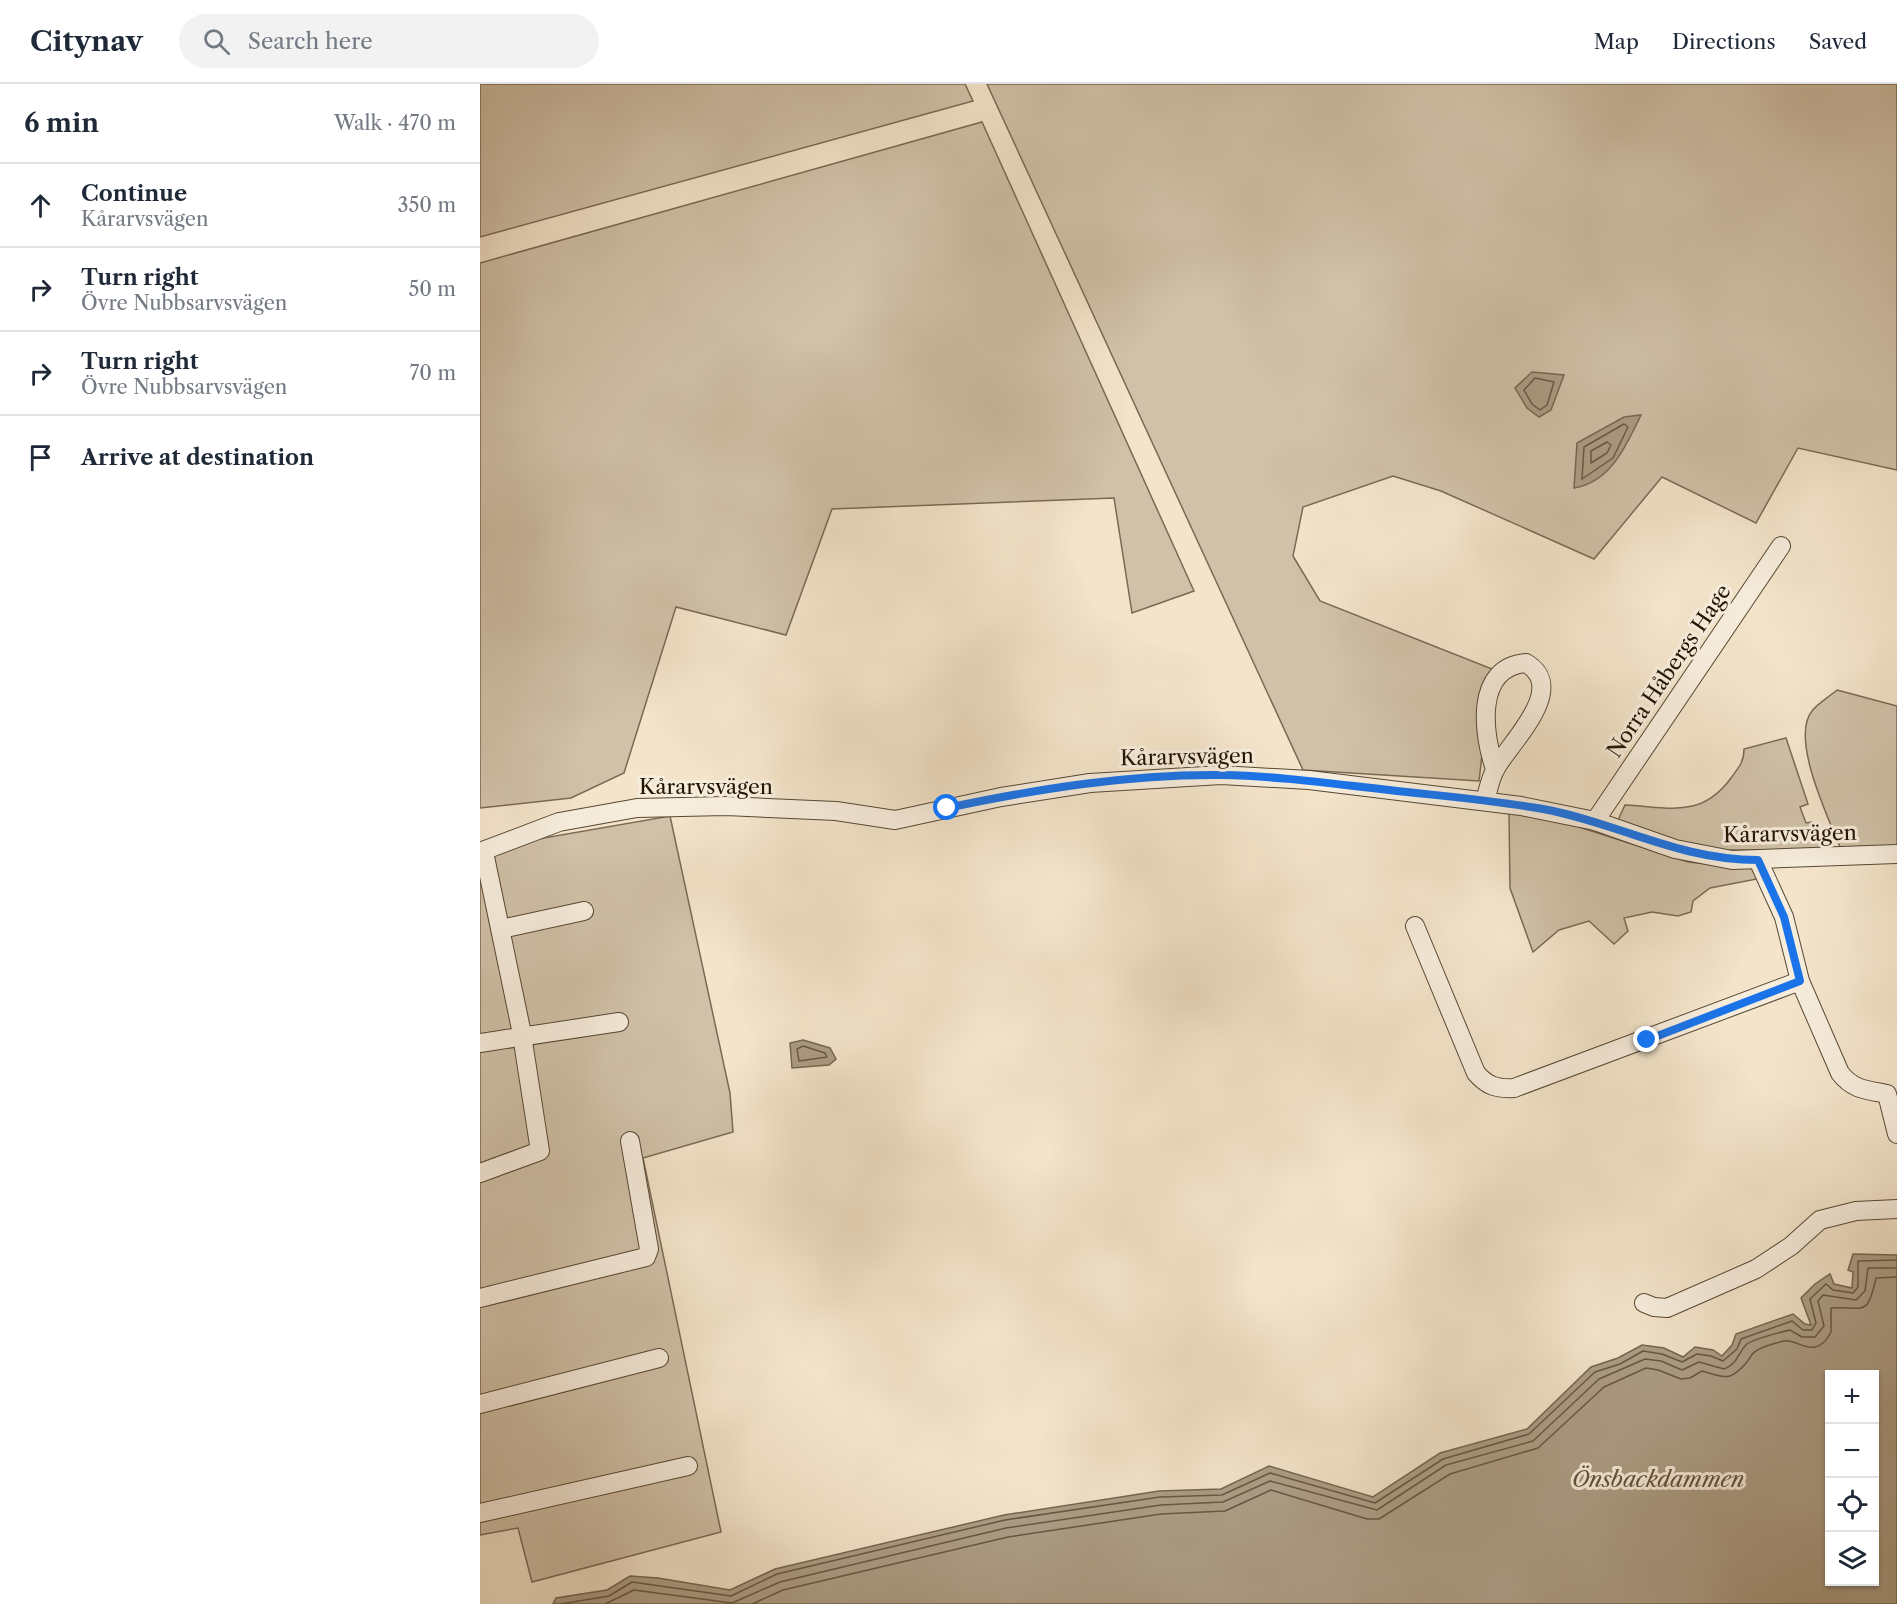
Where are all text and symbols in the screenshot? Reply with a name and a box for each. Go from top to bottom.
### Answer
search box [179,14,599,68]
text: Citynav [30,24,143,58]
icon: search [200,25,233,58]
text: Search here [248,28,372,55]
text: Map [1594,29,1639,54]
text: Directions [1672,29,1776,54]
text: Saved [1809,29,1867,54]
text: 6 min [24,107,99,139]
text: Walk · 470 m [334,111,456,135]
text: Continue [81,180,187,207]
icon: ahead [24,189,57,222]
text: 350 m [398,193,456,217]
text: Kårarvsvägen [81,207,208,231]
text: Turn right [81,264,199,291]
icon: right [24,273,57,306]
text: 50 m [409,277,456,301]
text: Övre Nubbsarvsvägen [81,291,287,315]
text: Turn right [81,348,199,375]
icon: right [24,357,57,390]
text: 70 m [410,361,456,385]
text: Övre Nubbsarvsvägen [81,375,287,399]
icon: arrive [24,441,57,474]
text: Arrive at destination [81,444,314,471]
street label: Norra Håbergs Hage [1601,579,1736,762]
street label: Kårarvsvägen [1120,743,1254,770]
street label: Kårarvsvägen [639,774,773,799]
route start [933,794,959,820]
street label: Kårarvsvägen [1723,820,1857,847]
route end [1633,1026,1659,1052]
map controls [1825,1370,1879,1586]
button: + [1825,1370,1879,1424]
button: − [1825,1424,1879,1478]
water label: Önsbackdammen [1572,1465,1744,1493]
button: locate [1825,1478,1879,1532]
button: layers [1825,1532,1879,1586]

